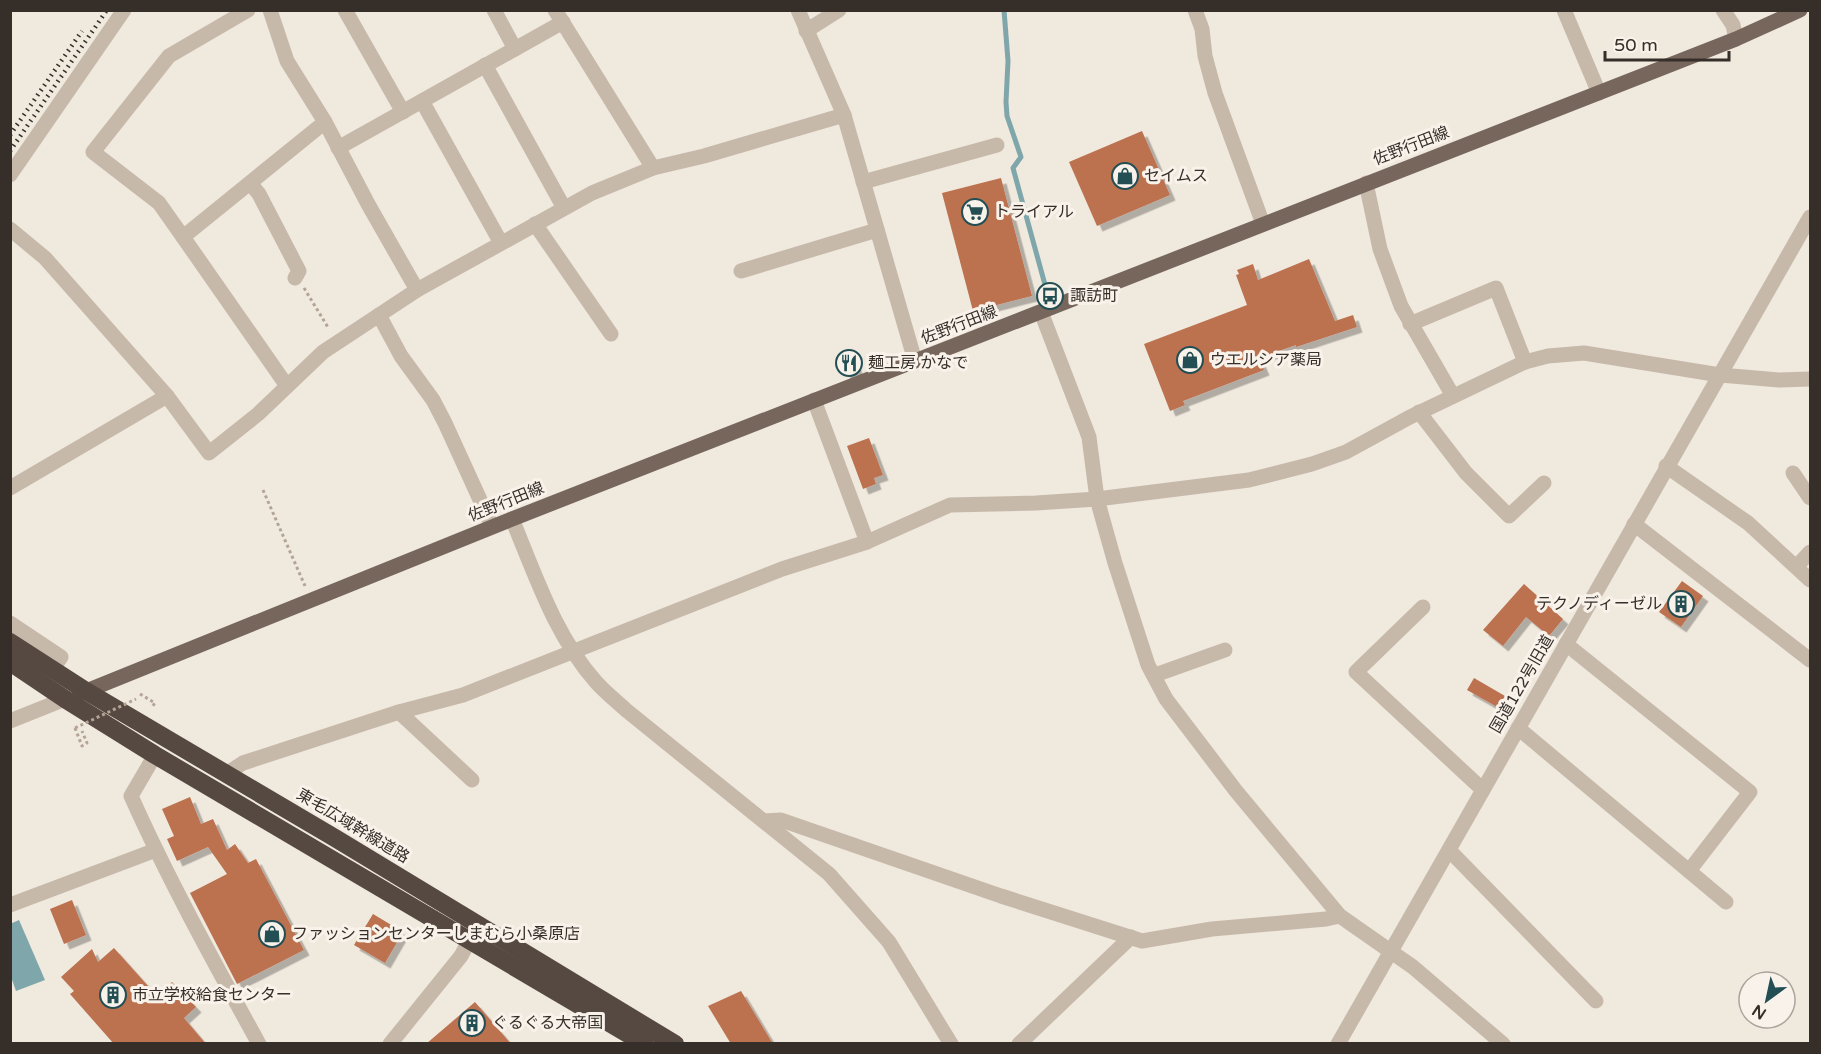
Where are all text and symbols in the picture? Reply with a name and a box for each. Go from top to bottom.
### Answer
scale bar [1605,24,1730,62]
text: 50 m [1614,34,1658,56]
street label: 佐野行田線 [1370,122,1452,170]
shop icon: セイムス [1110,161,1140,191]
place label: セイムス [1144,166,1208,186]
supermarket icon: トライアル [960,197,990,227]
place label: トライアル [994,202,1074,222]
bus stop icon: 諏訪町 [1035,281,1065,311]
place label: 諏訪町 [1070,286,1118,306]
street label: 佐野行田線 [918,301,1000,349]
shop icon: ウエルシア薬局 [1175,345,1205,375]
restaurant icon: 麺工房 かなで [834,348,864,378]
place label: ウエルシア薬局 [1210,350,1322,370]
place label: 麺工房 かなで [868,353,968,373]
street label: 佐野行田線 [465,478,547,526]
building icon: テクノディーゼル [1666,589,1696,619]
place label: テクノディーゼル [1536,594,1662,614]
street label: 国道122号旧道 [1486,631,1558,737]
street label: 東毛広域幹線道路 [293,784,413,868]
shop icon: ファッションセンターしまむら小桑原店 [257,919,287,949]
place label: ファッションセンターしまむら小桑原店 [292,924,580,944]
north arrow [1737,970,1797,1030]
building icon: 市立学校給食センター [98,980,128,1010]
place label: 市立学校給食センター [132,985,292,1005]
text: N [1749,1000,1770,1024]
building icon: ぐるぐる大帝国 [457,1008,487,1038]
place label: ぐるぐる大帝国 [492,1013,603,1033]

